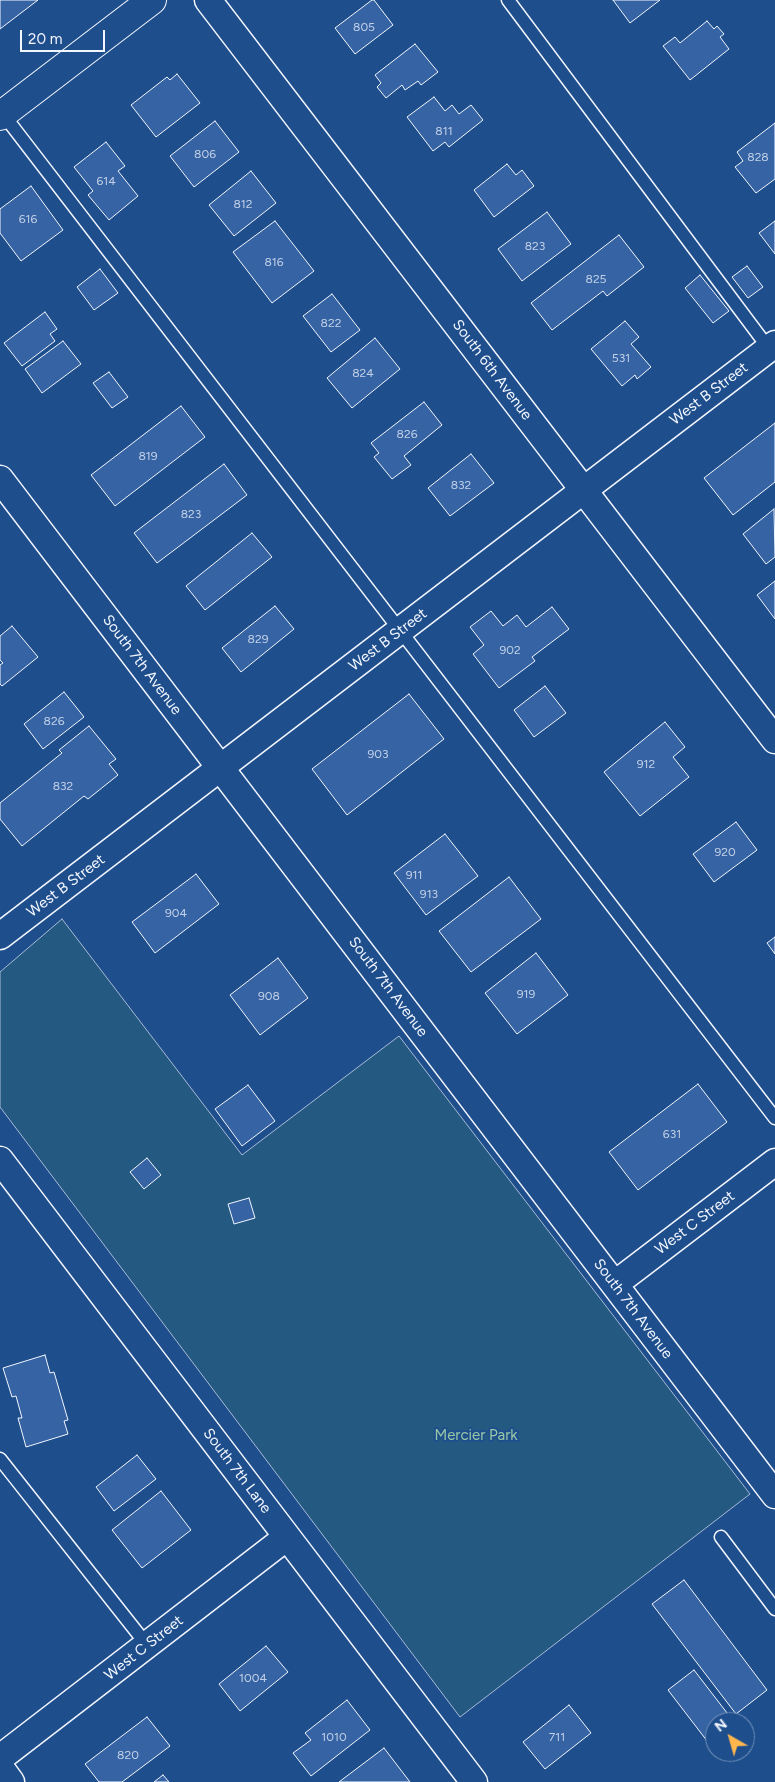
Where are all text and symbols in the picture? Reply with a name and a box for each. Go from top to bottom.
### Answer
scale bar [22,20,108,52]
house number: 805 [353,20,375,34]
text: 20 m [28,30,62,48]
house number: 811 [435,124,453,138]
house number: 806 [194,147,216,161]
house number: 828 [747,150,769,164]
house number: 614 [96,174,116,188]
house number: 812 [233,197,253,211]
house number: 616 [19,212,37,226]
house number: 823 [525,239,545,253]
house number: 816 [264,255,284,269]
house number: 825 [586,272,606,286]
house number: 822 [321,316,341,330]
street label: South 6th Avenue [448,316,536,424]
house number: 531 [612,351,630,365]
street label: West B Street [666,359,752,429]
house number: 824 [352,366,374,380]
house number: 826 [397,427,417,441]
house number: 819 [138,449,158,463]
house number: 832 [451,478,471,492]
house number: 823 [181,507,201,521]
street label: West B Street [345,605,431,675]
street label: South 7th Avenue [99,611,185,719]
house number: 829 [248,632,268,646]
house number: 902 [499,643,521,657]
house number: 826 [44,714,64,728]
house number: 903 [367,747,389,761]
house number: 912 [637,757,655,771]
house number: 832 [53,779,73,793]
house number: 920 [714,845,736,859]
street label: West B Street [23,851,109,921]
house number: 911 [406,868,422,882]
house number: 913 [420,887,438,901]
house number: 904 [165,906,187,920]
street label: South 7th Avenue [345,933,431,1041]
house number: 919 [517,987,535,1001]
house number: 908 [258,989,280,1003]
house number: 631 [663,1127,681,1141]
street label: West C Street [652,1187,738,1259]
street label: South 7th Avenue [590,1255,676,1363]
street label: South 7th Lane [199,1425,275,1517]
park label: Mercier Park [434,1427,518,1445]
street label: West C Street [101,1612,187,1684]
house number: 1004 [239,1671,267,1685]
north arrow [705,1712,755,1762]
text: N [712,1716,731,1736]
house number: 1010 [321,1730,347,1744]
house number: 711 [549,1730,565,1744]
house number: 820 [117,1748,139,1762]

